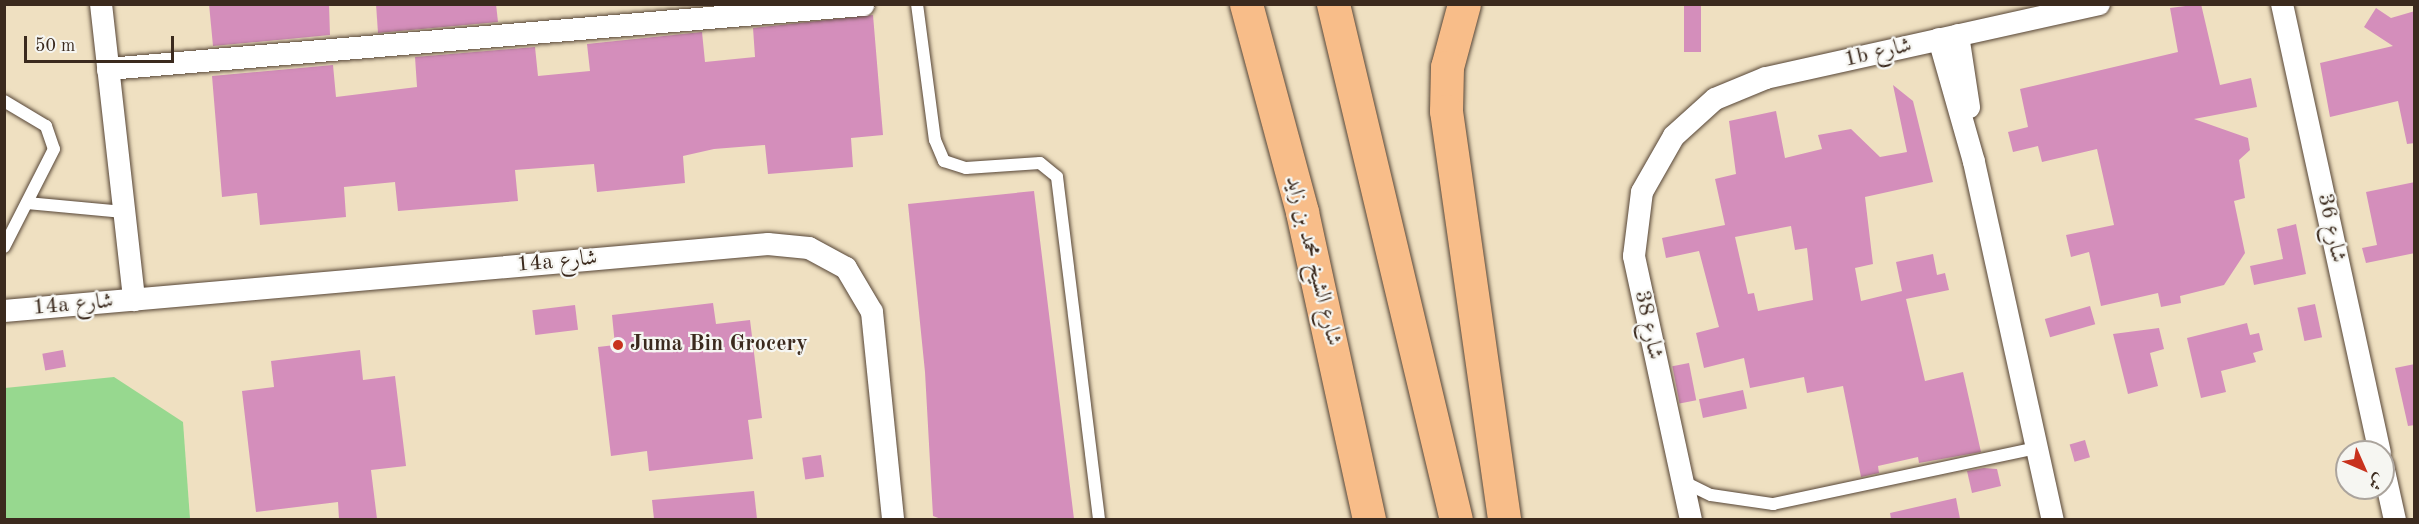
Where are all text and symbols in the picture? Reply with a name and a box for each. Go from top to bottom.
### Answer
scale bar [27,24,177,62]
street label: 1b شارع [1842,32,1914,74]
text: 50 m [35,37,75,55]
street label: شارع الشيخ محمد بن زايد [1279,173,1347,349]
street label: شارع 36 [2311,191,2351,265]
street label: 14a شارع [516,245,598,279]
street label: 14a شارع [32,288,114,322]
street label: شارع 38 [1628,288,1668,362]
place label: Juma Bin Grocery [630,332,808,358]
marker: Juma Bin Grocery [611,338,625,352]
north arrow [2335,440,2395,500]
text: ش [2365,470,2388,493]

